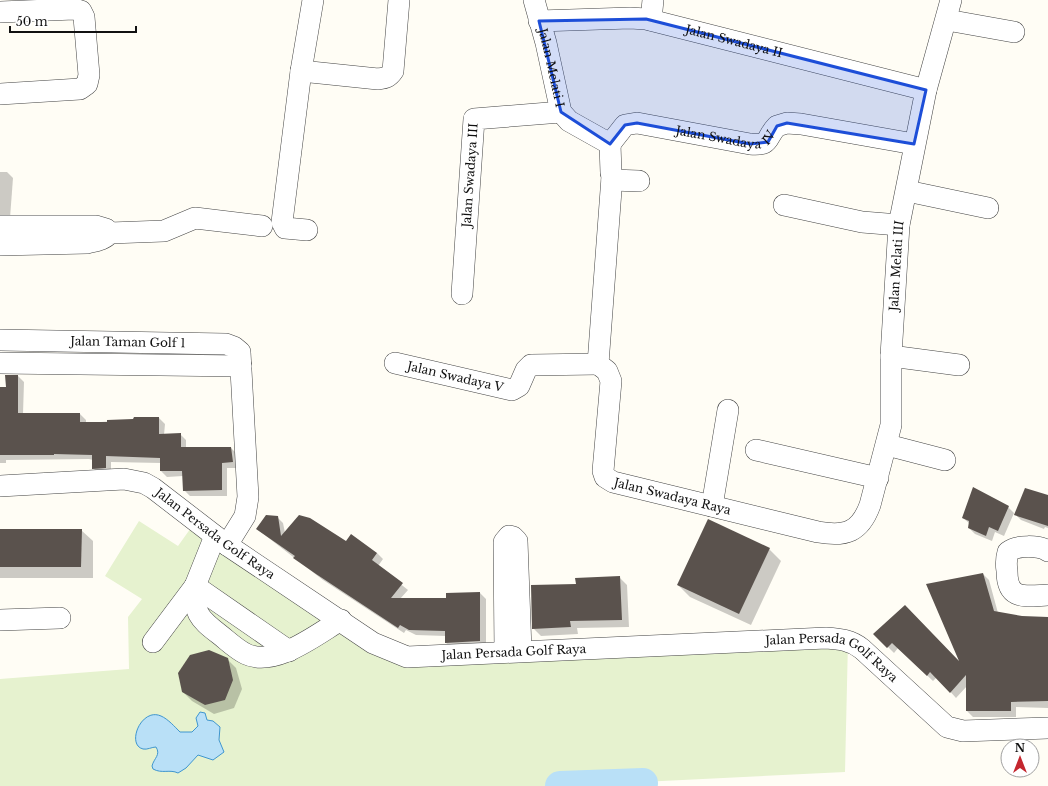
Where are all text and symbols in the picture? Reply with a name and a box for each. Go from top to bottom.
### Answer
scale bar [10,8,136,34]
text: 50 m [16,14,48,29]
street label: Jalan Swadaya II [682,21,784,60]
street label: Jalan Melati I [535,25,568,109]
street label: Jalan Swadaya IV [673,122,779,151]
street label: Jalan Swadaya III [458,123,481,230]
street label: Jalan Melati III [886,219,907,313]
street label: Jalan Taman Golf 1 [68,333,186,350]
street label: Jalan Swadaya V [404,358,506,395]
street label: Jalan Swadaya Raya [611,474,733,518]
street label: Jalan Persada Golf Raya [151,483,278,582]
street label: Jalan Persada Golf Raya [763,630,901,685]
street label: Jalan Persada Golf Raya [439,641,587,663]
north arrow [1000,738,1040,778]
text: N [1015,741,1026,755]

